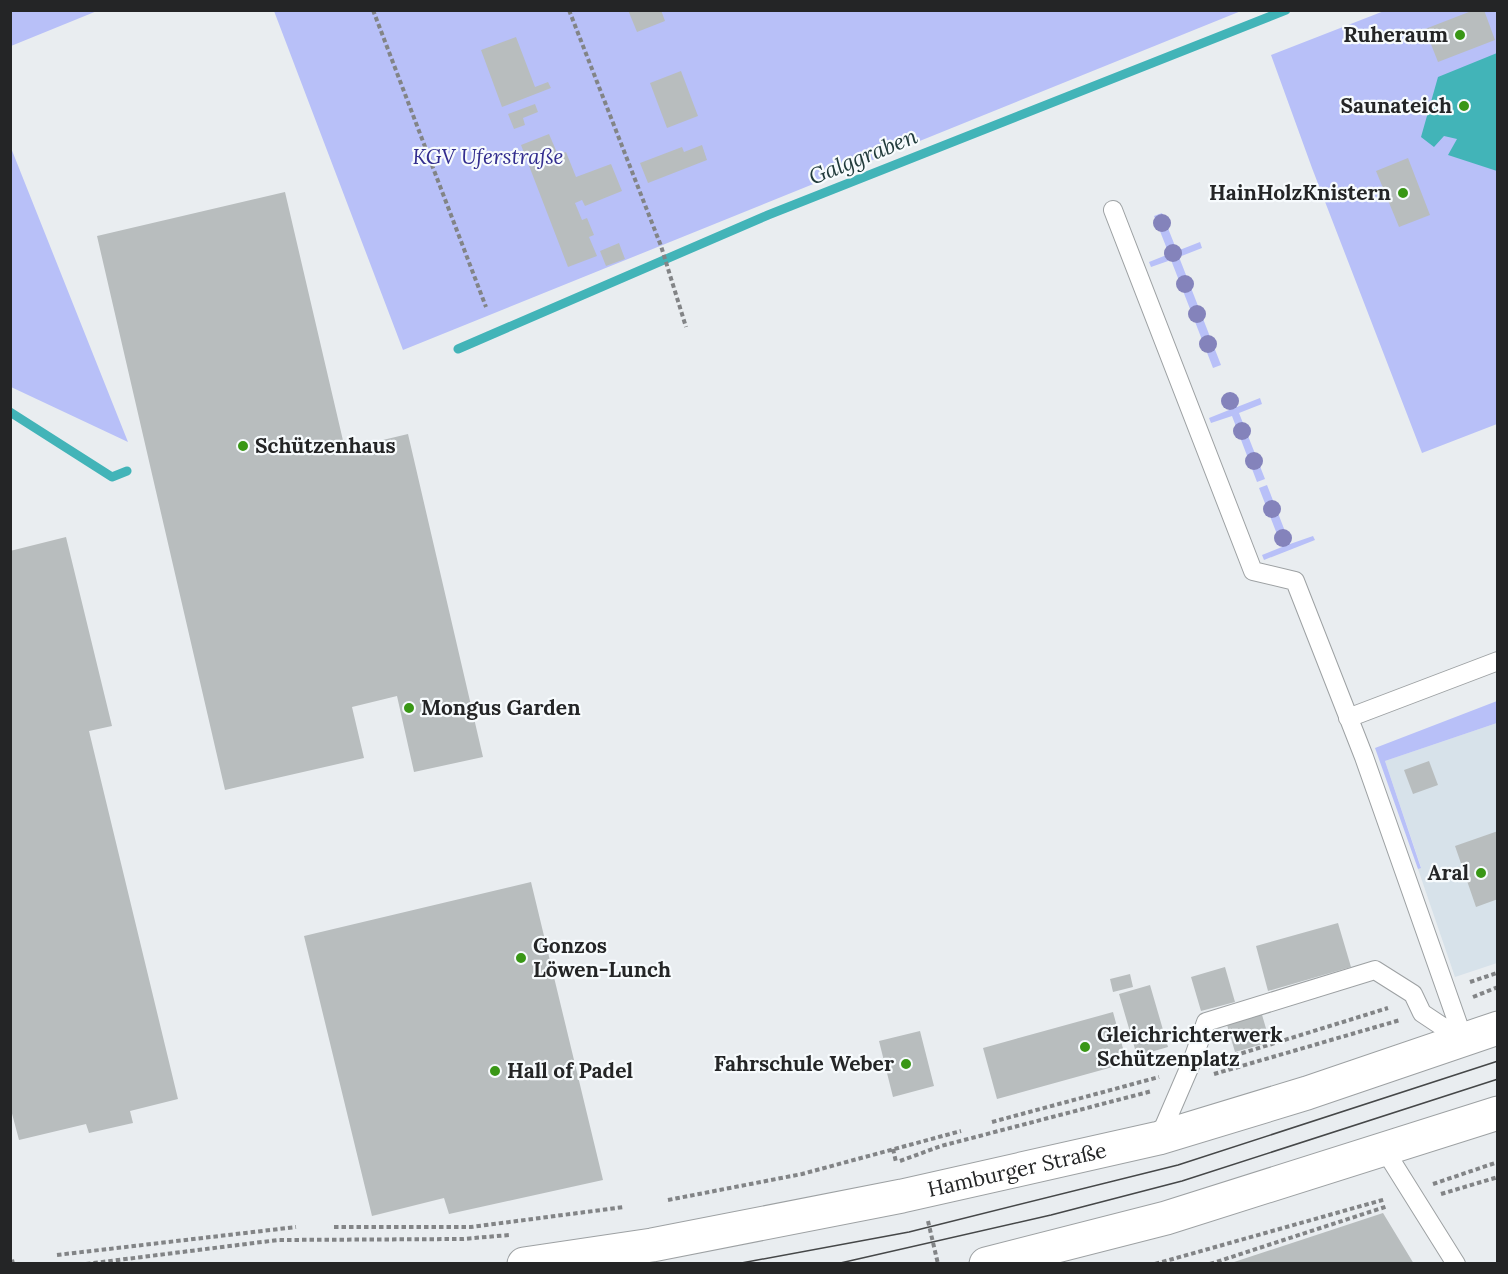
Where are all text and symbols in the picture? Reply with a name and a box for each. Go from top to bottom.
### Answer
place label: Ruheraum [1343,21,1448,48]
marker: Ruheraum [1453,28,1467,42]
place label: Saunateich [1340,92,1452,119]
marker: Saunateich [1457,99,1471,113]
water label: Galggraben [805,121,922,190]
park label: KGV Uferstraße [413,143,563,170]
place label: HainHolzKnistern [1209,179,1391,206]
marker: HainHolzKnistern [1396,186,1410,200]
place label: Schützenhaus [255,432,396,459]
marker: Schützenhaus [236,439,250,453]
place label: Mongus Garden [421,694,581,721]
marker: Mongus Garden [402,701,416,715]
place label: Aral [1428,859,1469,886]
marker: Aral [1474,866,1488,880]
place label: Gonzos Löwen-Lunch [533,932,671,983]
marker: Gonzos Löwen-Lunch [514,951,528,965]
place label: Gleichrichterwerk Schützenplatz [1097,1021,1283,1072]
marker: Gleichrichterwerk Schützenplatz [1078,1040,1092,1054]
place label: Fahrschule Weber [714,1050,894,1077]
place label: Hall of Padel [507,1057,633,1084]
marker: Fahrschule Weber [899,1057,913,1071]
marker: Hall of Padel [488,1064,502,1078]
street label: Hamburger Straße [925,1136,1109,1203]

